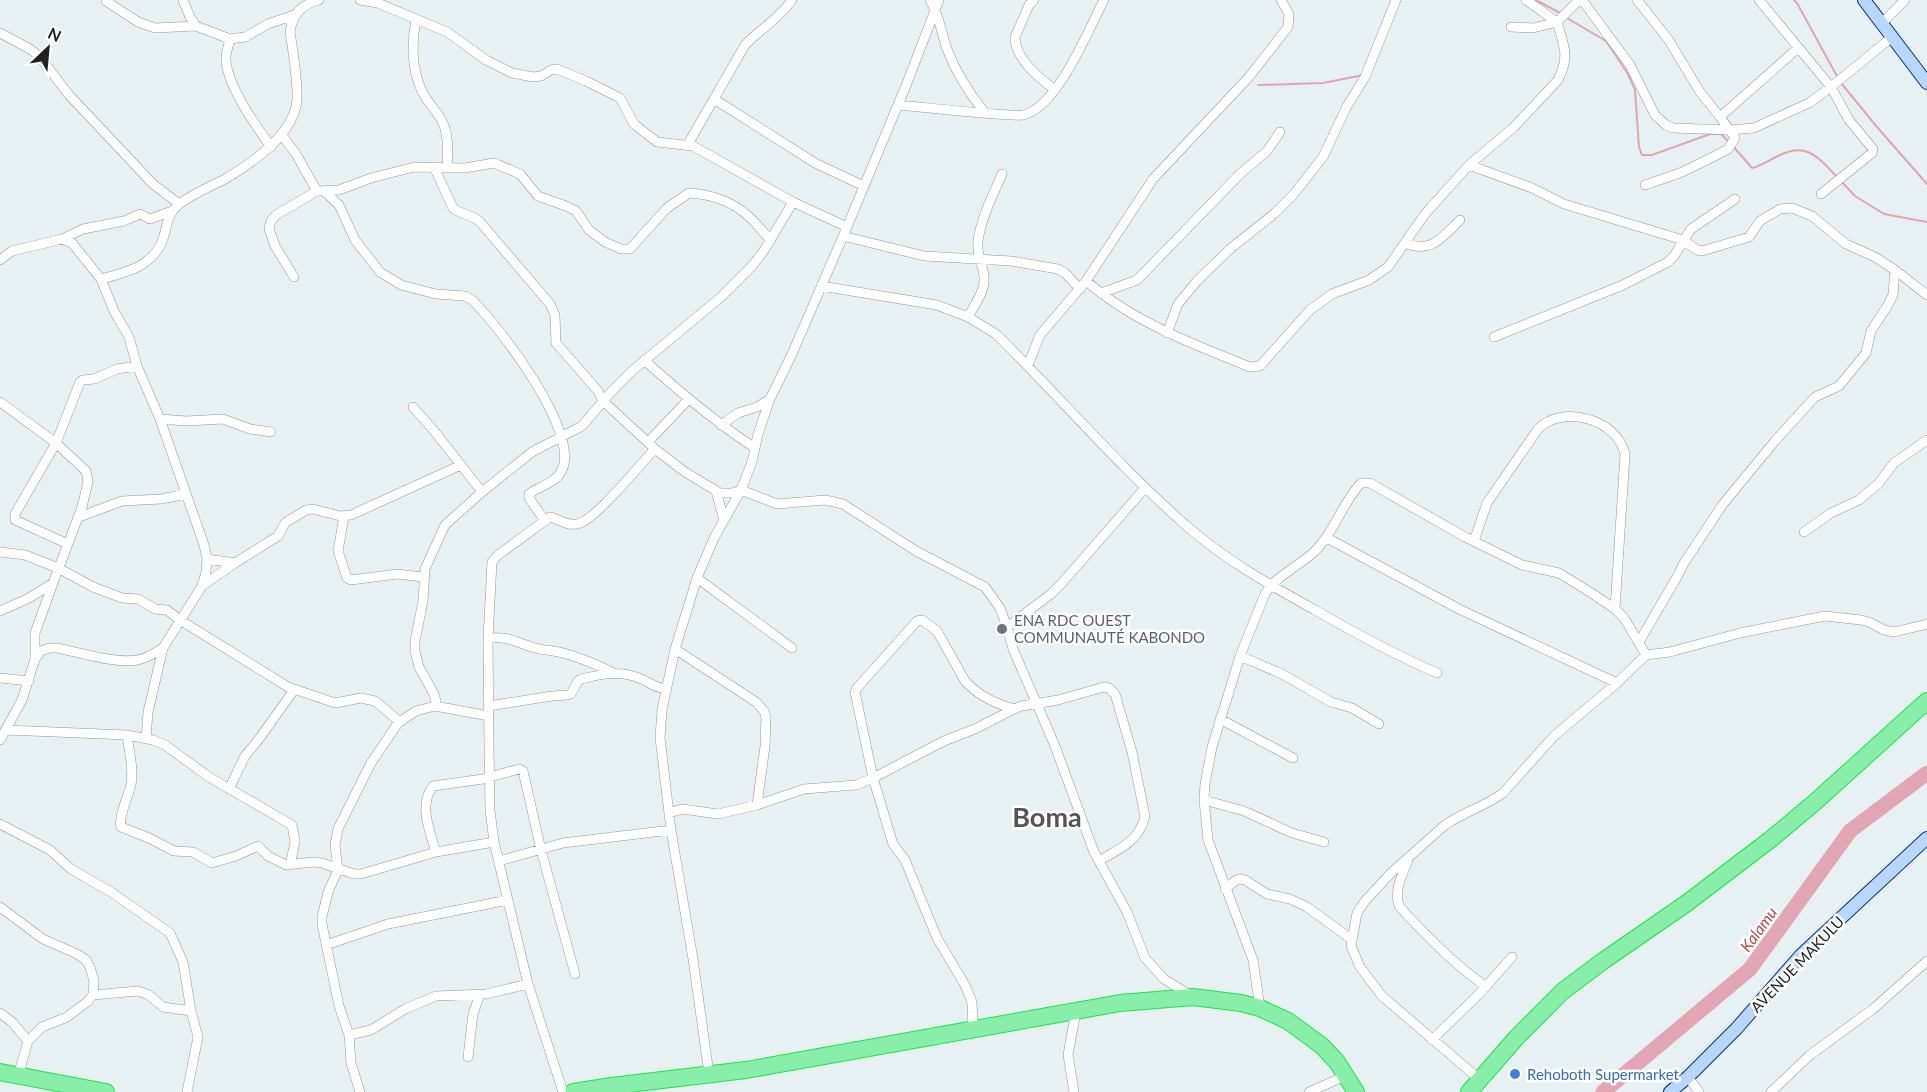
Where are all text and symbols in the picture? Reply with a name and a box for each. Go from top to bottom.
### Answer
north arrow [18,18,78,78]
text: N [45,23,64,45]
place label: ENA RDC OUEST COMMUNAUTÉ KABONDO [1014,611,1205,646]
marker: ENA RDC OUEST COMMUNAUTÉ KABONDO [995,622,1009,636]
district label: Boma [1012,800,1082,833]
water label: Kalamu [1735,903,1781,955]
street label: AVENUE MAKULU [1747,912,1847,1016]
place label: Rehoboth Supermarket [1527,1065,1680,1083]
marker: Rehoboth Supermarket [1508,1067,1522,1081]

